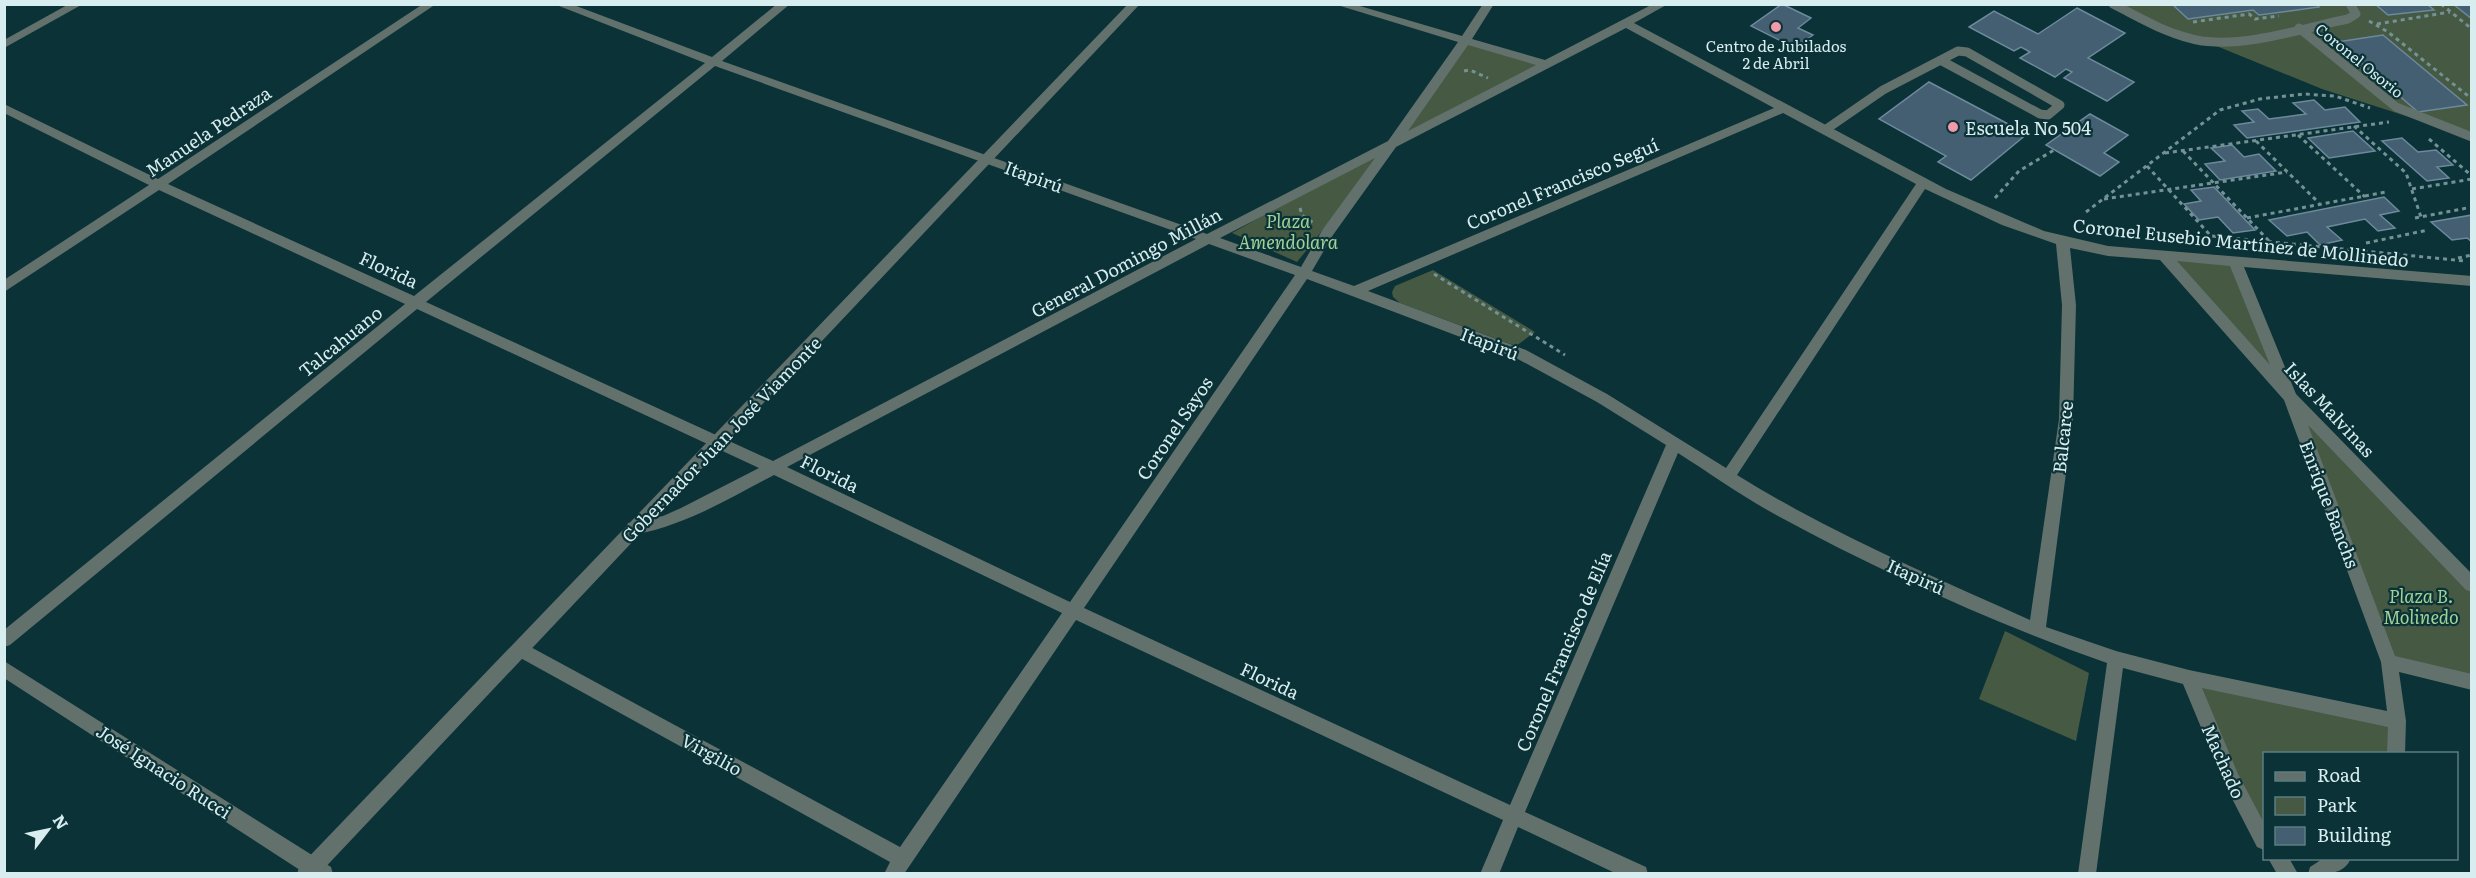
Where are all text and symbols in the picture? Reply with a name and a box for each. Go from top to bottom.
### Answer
street label: Coronel Osorio [2311,17,2409,103]
marker: Centro de Jubilados 2 de Abril [1769,20,1783,34]
place label: Centro de Jubilados 2 de Abril [1706,34,1846,74]
street label: Manuela Pedraza [140,79,276,183]
place label: Escuela No 504 [1965,114,2091,141]
marker: Escuela No 504 [1946,120,1960,134]
street label: Coronel Francisco Seguí [1462,130,1662,236]
street label: Itapirú [1001,153,1067,199]
street label: General Domingo Millán [1026,200,1226,324]
park label: Plaza Amendolara [1238,207,1339,255]
street label: Coronel Eusebio Martínez de Mollinedo [2072,211,2410,273]
street label: Florida [355,244,423,294]
street label: Talcahuano [292,299,388,383]
street label: Itapirú [1457,320,1523,366]
street label: Gobernador Juan José Viamonte [615,330,827,548]
street label: Islas Malvinas [2279,355,2381,463]
street label: Coronel Sayos [1129,371,1219,485]
street label: Balcarce [2045,400,2079,474]
street label: Enrique Banchs [2293,436,2367,572]
street label: Florida [796,447,864,499]
street label: Coronel Francisco de Elía [1508,546,1618,756]
street label: Itapirú [1883,551,1949,601]
park label: Plaza B. Molinedo [2383,582,2459,630]
street label: Florida [1236,655,1304,705]
street label: José Ignacio Rucci [91,717,237,825]
street label: Machado [2196,719,2252,803]
street label: Virgilio [677,726,747,782]
legend [2263,752,2458,860]
text: Road [2317,761,2361,788]
text: Park [2317,791,2358,818]
north arrow [18,800,78,860]
text: N [48,809,75,834]
text: Building [2317,821,2392,848]

